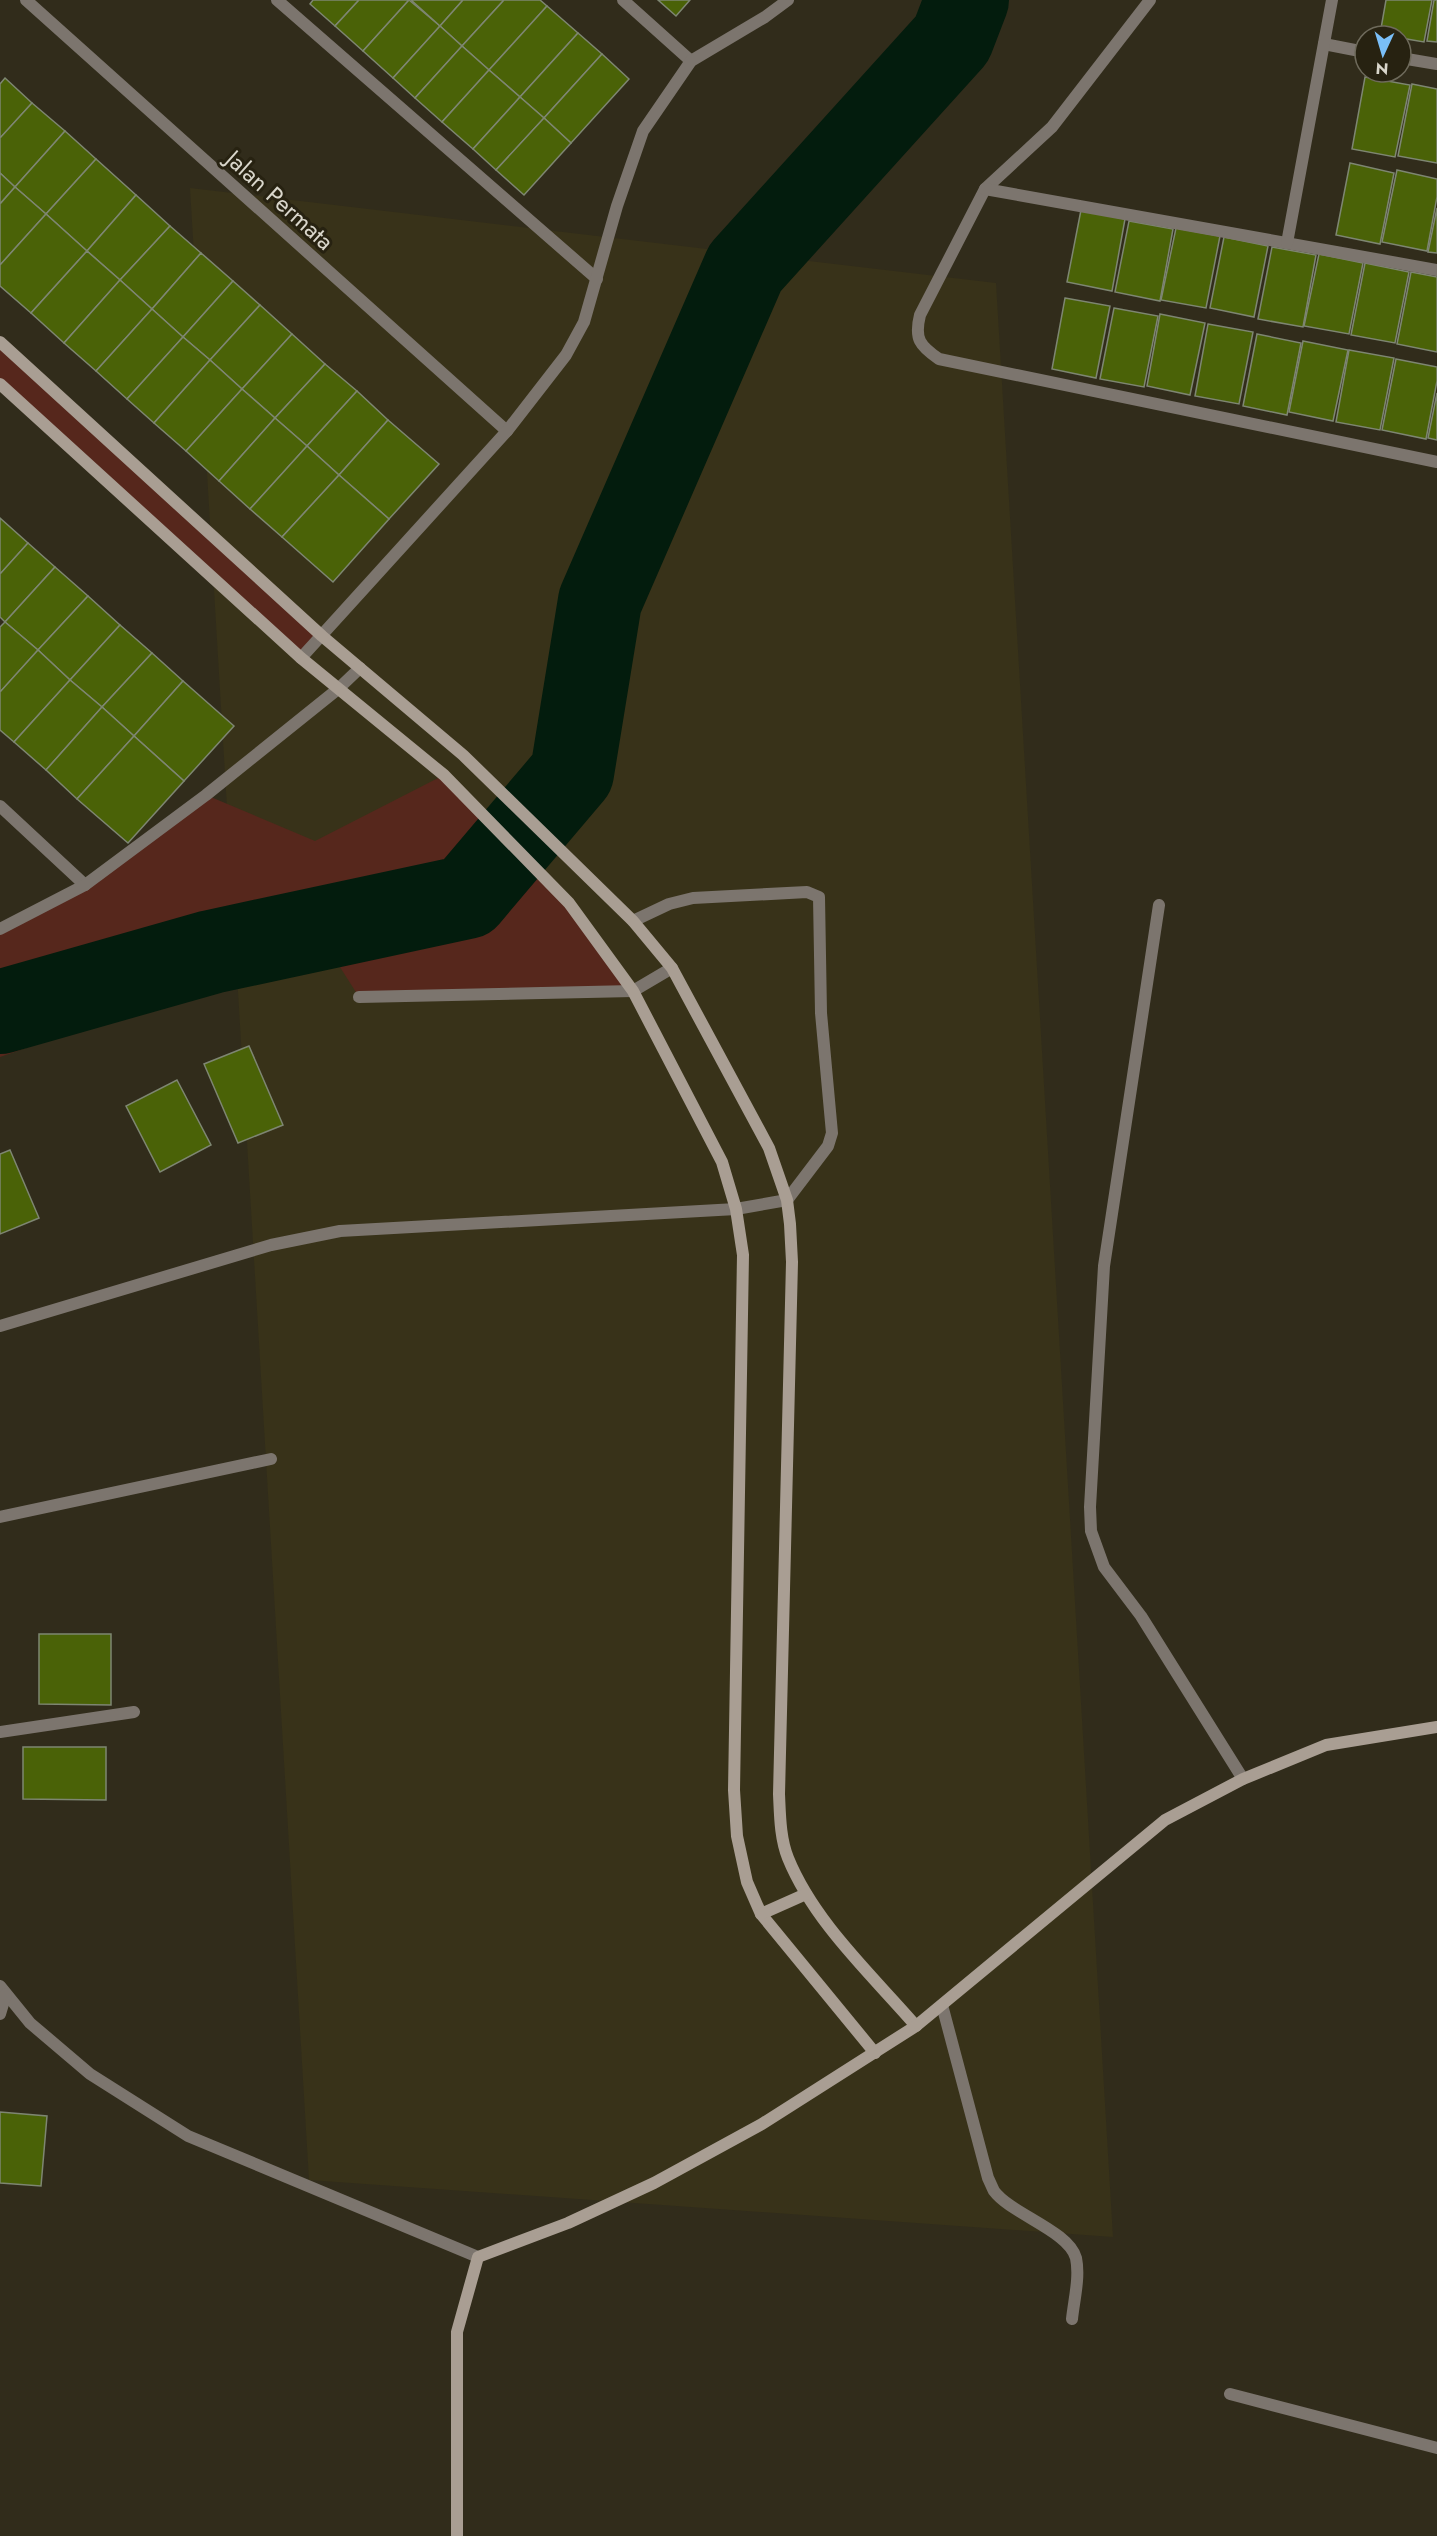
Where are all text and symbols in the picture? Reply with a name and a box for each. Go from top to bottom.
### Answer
north arrow [1353,24,1413,84]
text: N [1375,57,1389,80]
street label: Jalan Permata [216,140,342,258]

